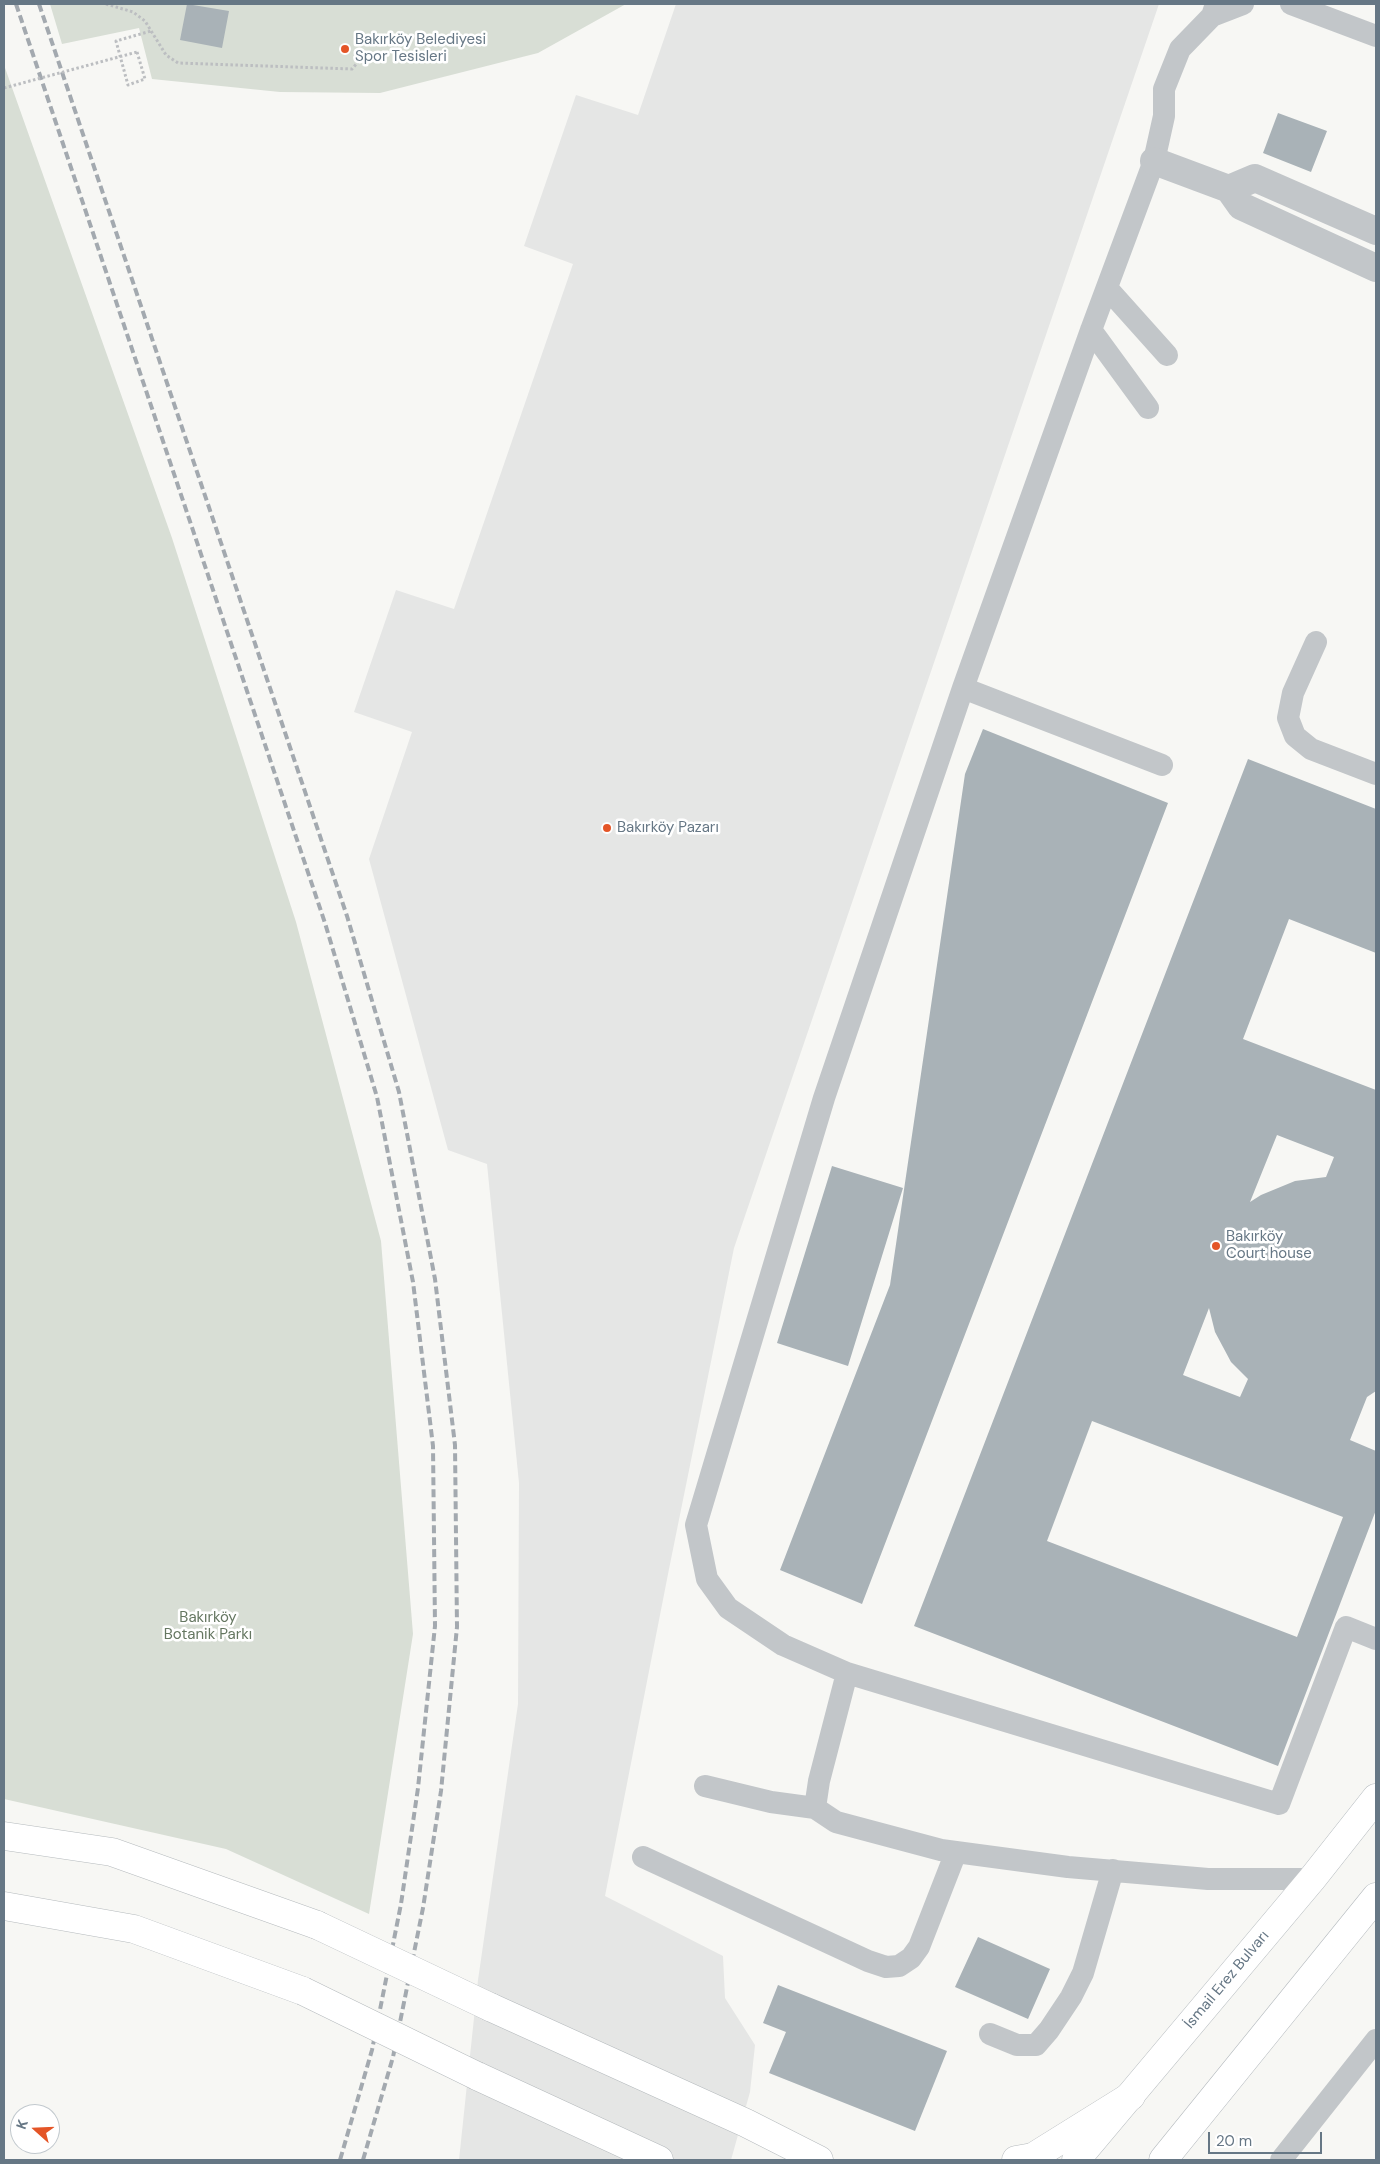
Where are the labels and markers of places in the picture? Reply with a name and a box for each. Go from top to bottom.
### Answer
place label: Bakırköy Belediyesi Spor Tesisleri [355,31,486,66]
marker: Bakırköy Belediyesi Spor Tesisleri [339,43,351,55]
place label: Bakırköy Pazarı [617,819,719,837]
marker: Bakırköy Pazarı [601,822,613,834]
place label: Bakırköy Court house [1226,1228,1312,1263]
marker: Bakırköy Court house [1210,1240,1222,1252]

